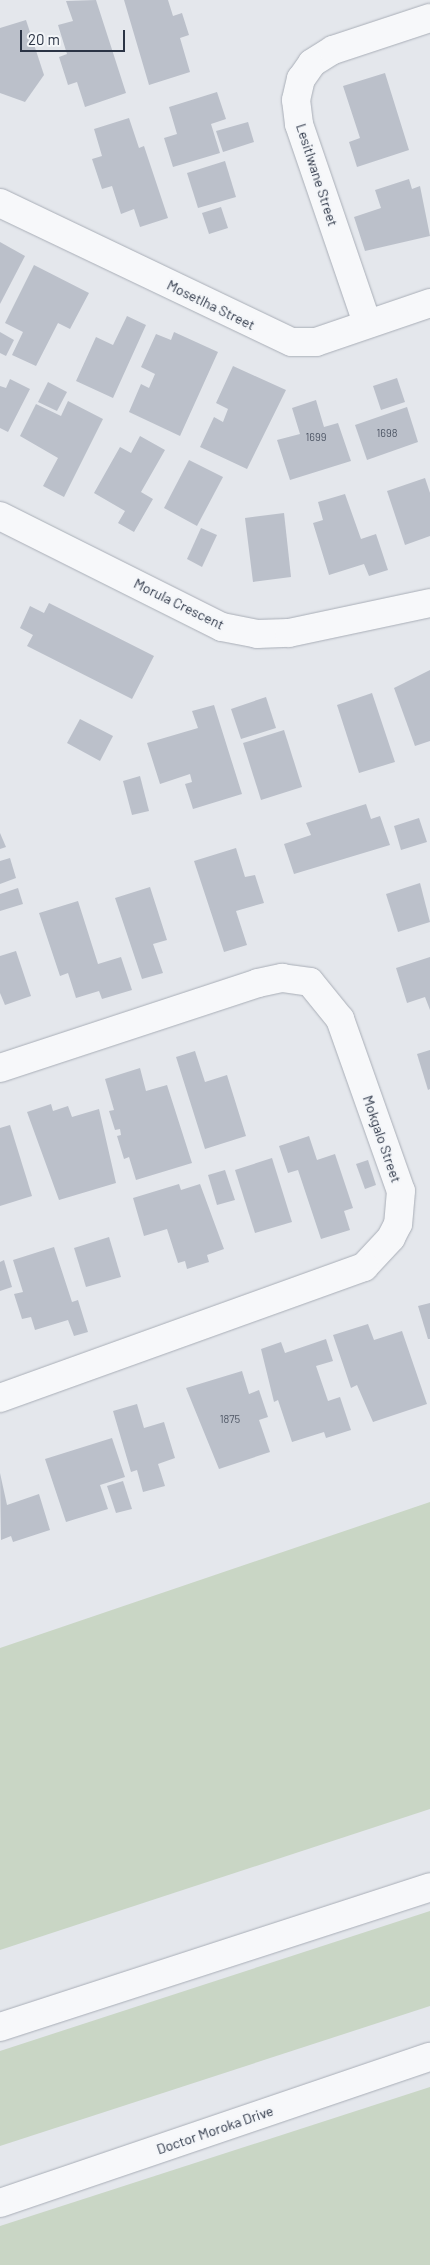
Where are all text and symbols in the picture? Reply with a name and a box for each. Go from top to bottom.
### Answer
scale bar [22,20,128,52]
text: 20 m [28,30,60,48]
street label: Lesitlwane Street [292,122,342,228]
street label: Mosetlha Street [164,276,258,334]
house number: 1698 [377,426,397,440]
house number: 1699 [306,430,326,444]
street label: Morula Crescent [131,575,227,633]
street label: Mokgalo Street [359,1093,405,1185]
house number: 1875 [220,1412,240,1426]
street label: Doctor Moroka Drive [154,2102,276,2158]

